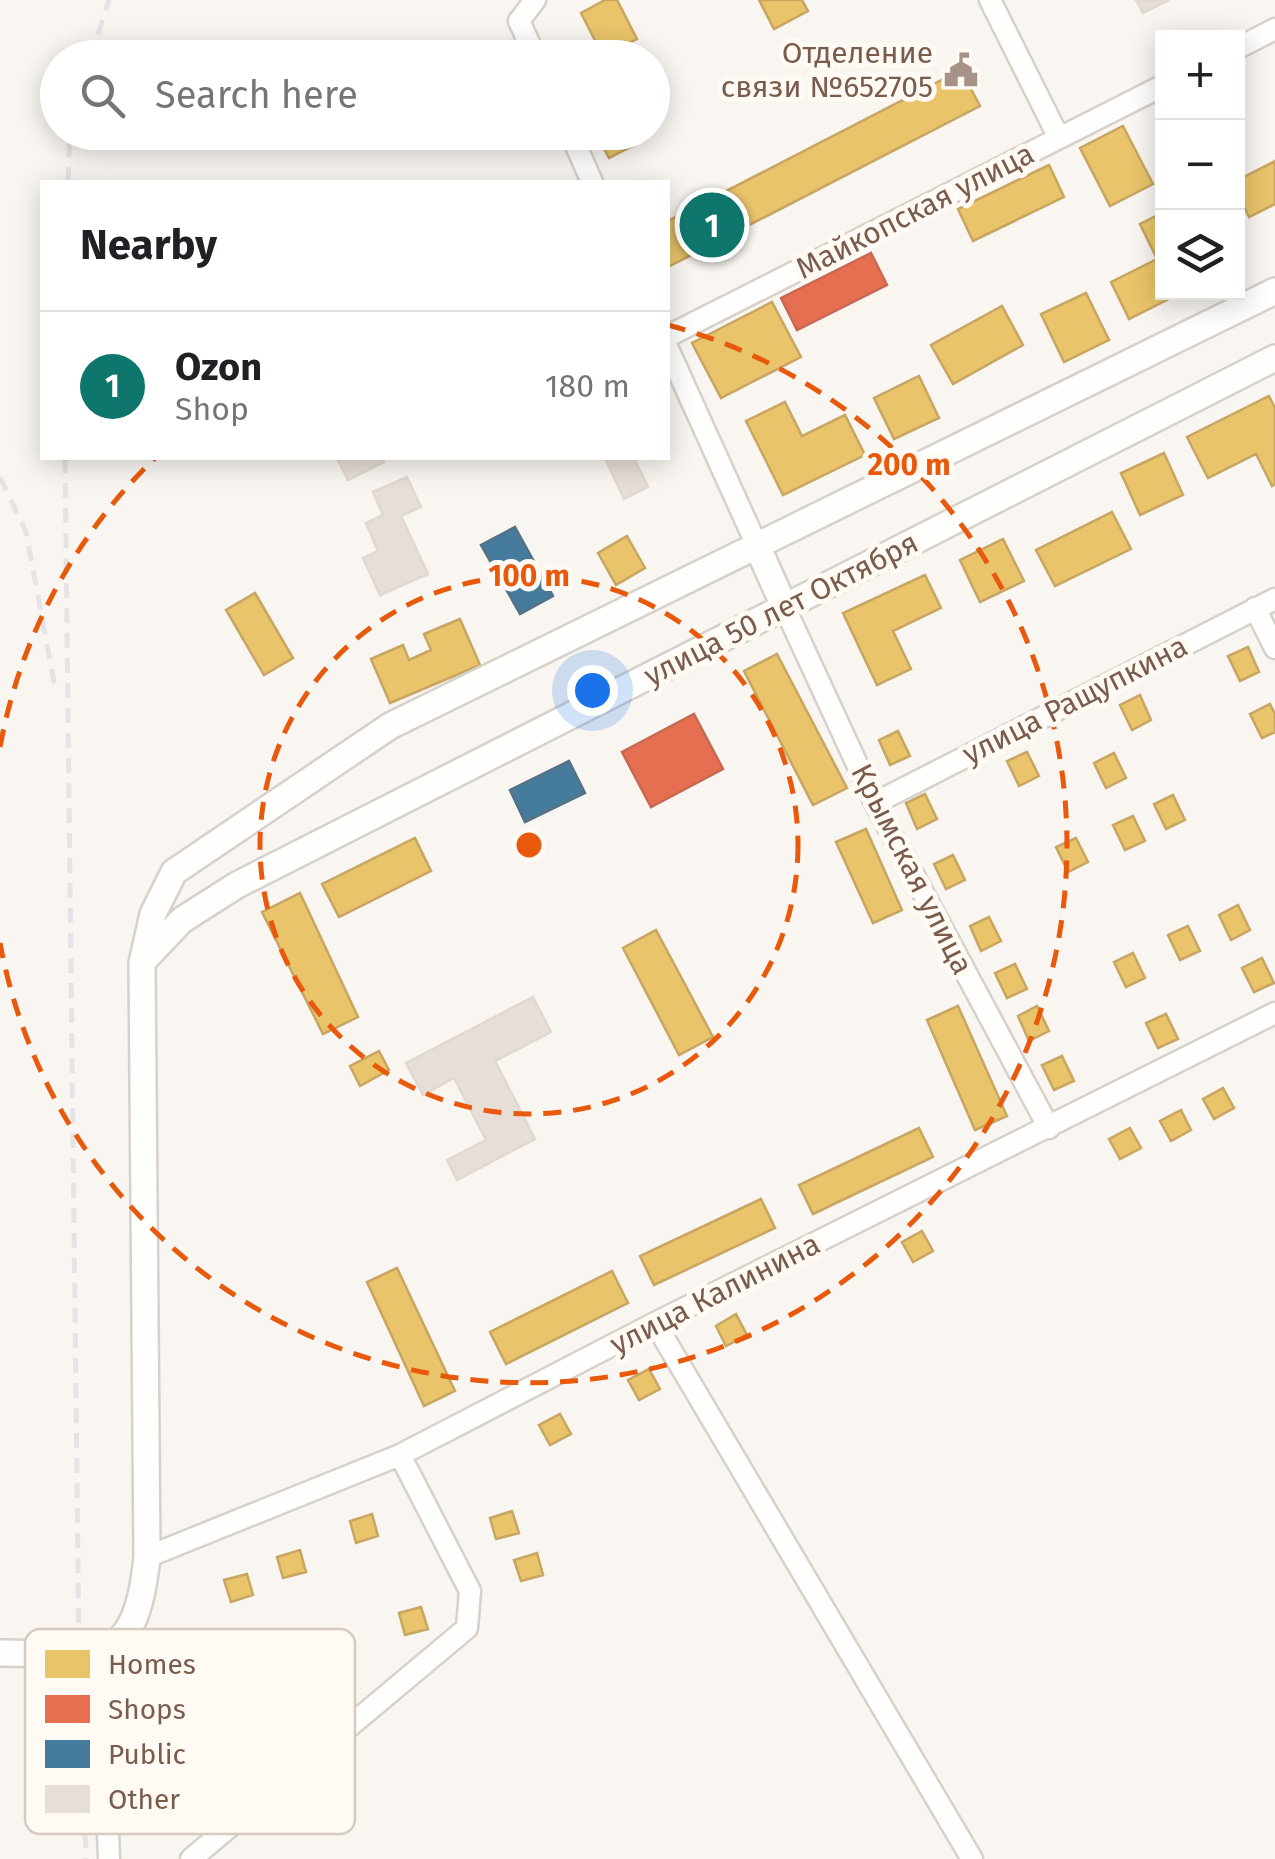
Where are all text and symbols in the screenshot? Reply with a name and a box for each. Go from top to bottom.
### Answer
map controls [1155,30,1245,300]
button: + [1155,30,1245,120]
place label: Отделение связи №652705 [721,35,933,105]
search box [40,40,670,150]
public building icon: Отделение связи №652705 [942,51,980,89]
icon: search [75,68,130,123]
text: Search here [155,72,358,118]
button: − [1155,120,1245,210]
street label: Майкопская улица [790,135,1040,287]
pin: 1 [680,188,744,262]
button: layers [1155,210,1245,300]
text: Nearby [80,220,217,270]
text: Ozon [175,344,262,390]
text: 1 [105,367,120,405]
text: 180 m [545,367,630,405]
text: Shop [175,390,249,428]
text: 200 m [867,447,951,483]
street label: улица 50 лет Октября [638,524,924,694]
text: 100 m [488,558,570,594]
street label: улица Ращупкина [957,628,1193,772]
your location [567,665,618,716]
street label: Крымская улица [843,758,981,980]
centre of rings [511,827,547,863]
street label: улица Калинина [604,1226,826,1362]
legend [25,1629,355,1834]
text: Homes [108,1648,196,1681]
text: Shops [108,1693,186,1726]
text: Public [108,1738,186,1771]
text: Other [108,1783,180,1816]

